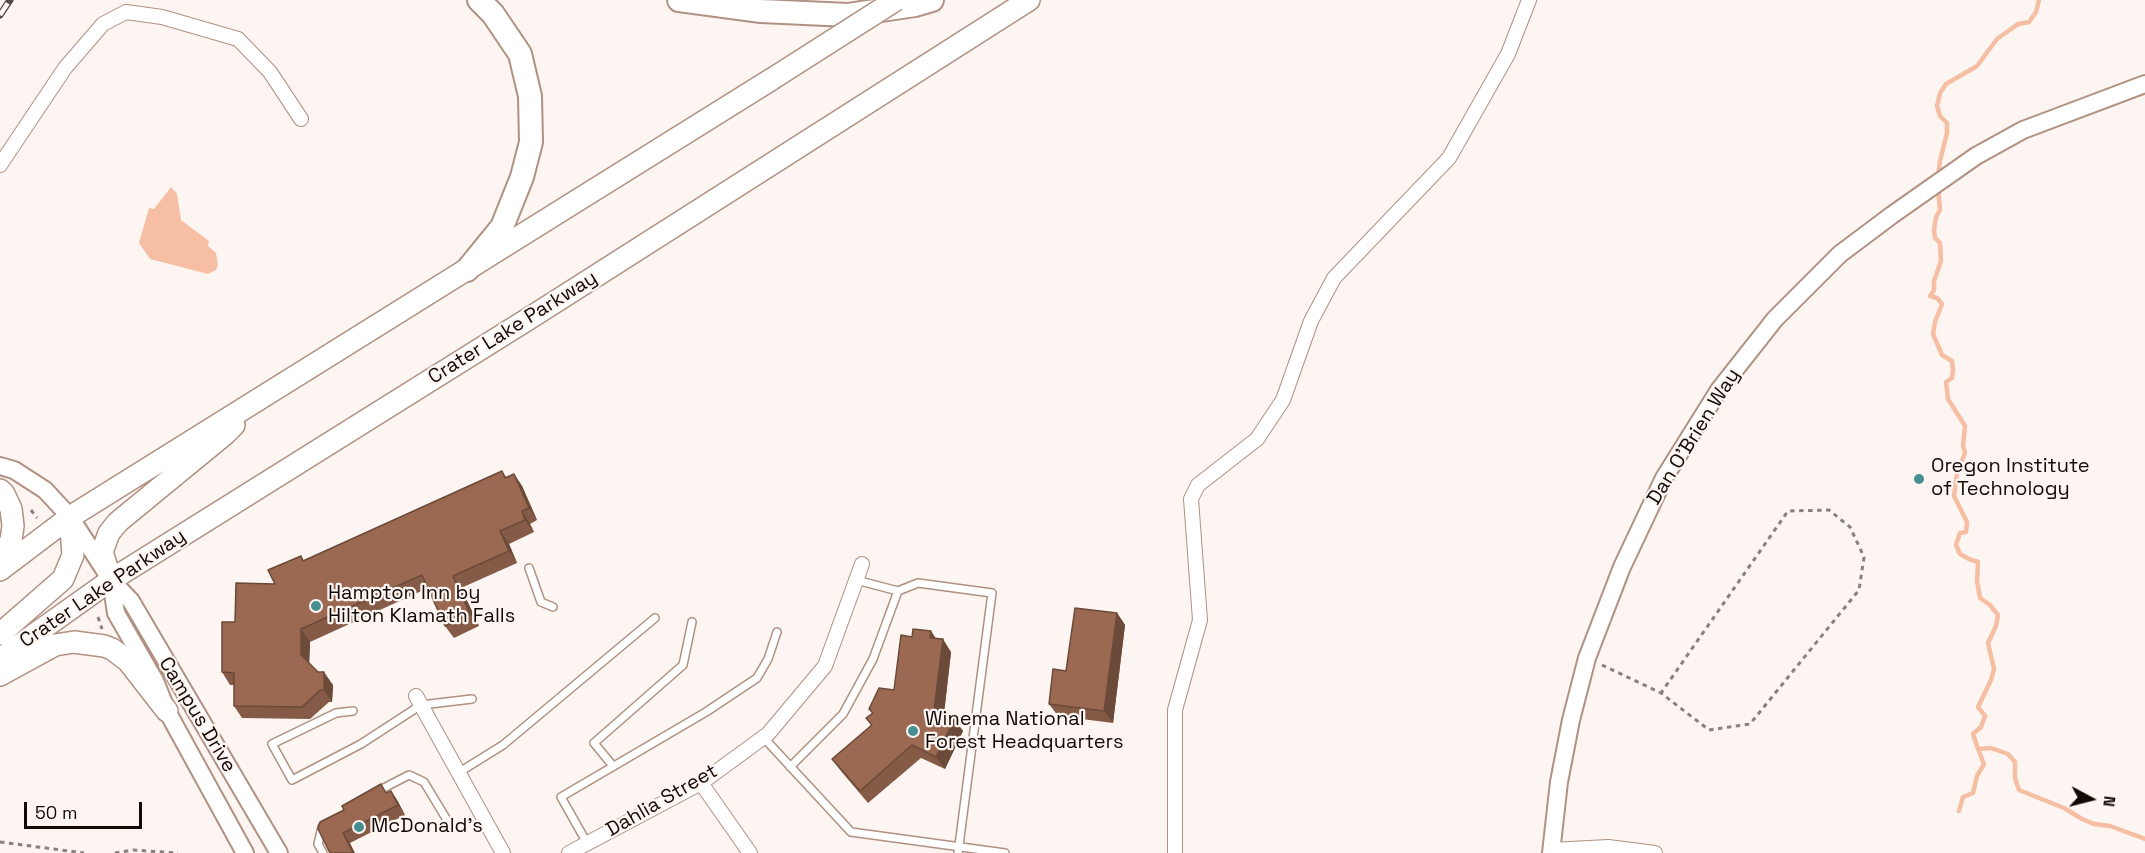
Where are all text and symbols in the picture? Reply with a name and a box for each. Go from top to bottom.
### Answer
street label: Crater Lake Parkway [424,266,602,390]
street label: Dan O'Brien Way [1642,364,1746,510]
place label: Oregon Institute of Technology [1931,455,2090,502]
marker: Oregon Institute of Technology [1912,472,1926,486]
street label: Crater Lake Parkway [16,525,190,653]
place label: Hampton Inn by Hilton Klamath Falls [328,582,515,629]
marker: Hampton Inn by Hilton Klamath Falls [309,599,323,613]
street label: Campus Drive [153,653,241,777]
place label: Winema National Forest Headquarters [925,708,1124,755]
marker: Winema National Forest Headquarters [906,724,920,738]
street label: Dahlia Street [602,759,722,843]
north arrow [2061,769,2121,829]
scale bar [27,790,146,828]
text: N [2098,795,2120,808]
text: 50 m [35,801,77,824]
place label: McDonald's [371,815,483,839]
marker: McDonald's [352,820,366,834]

